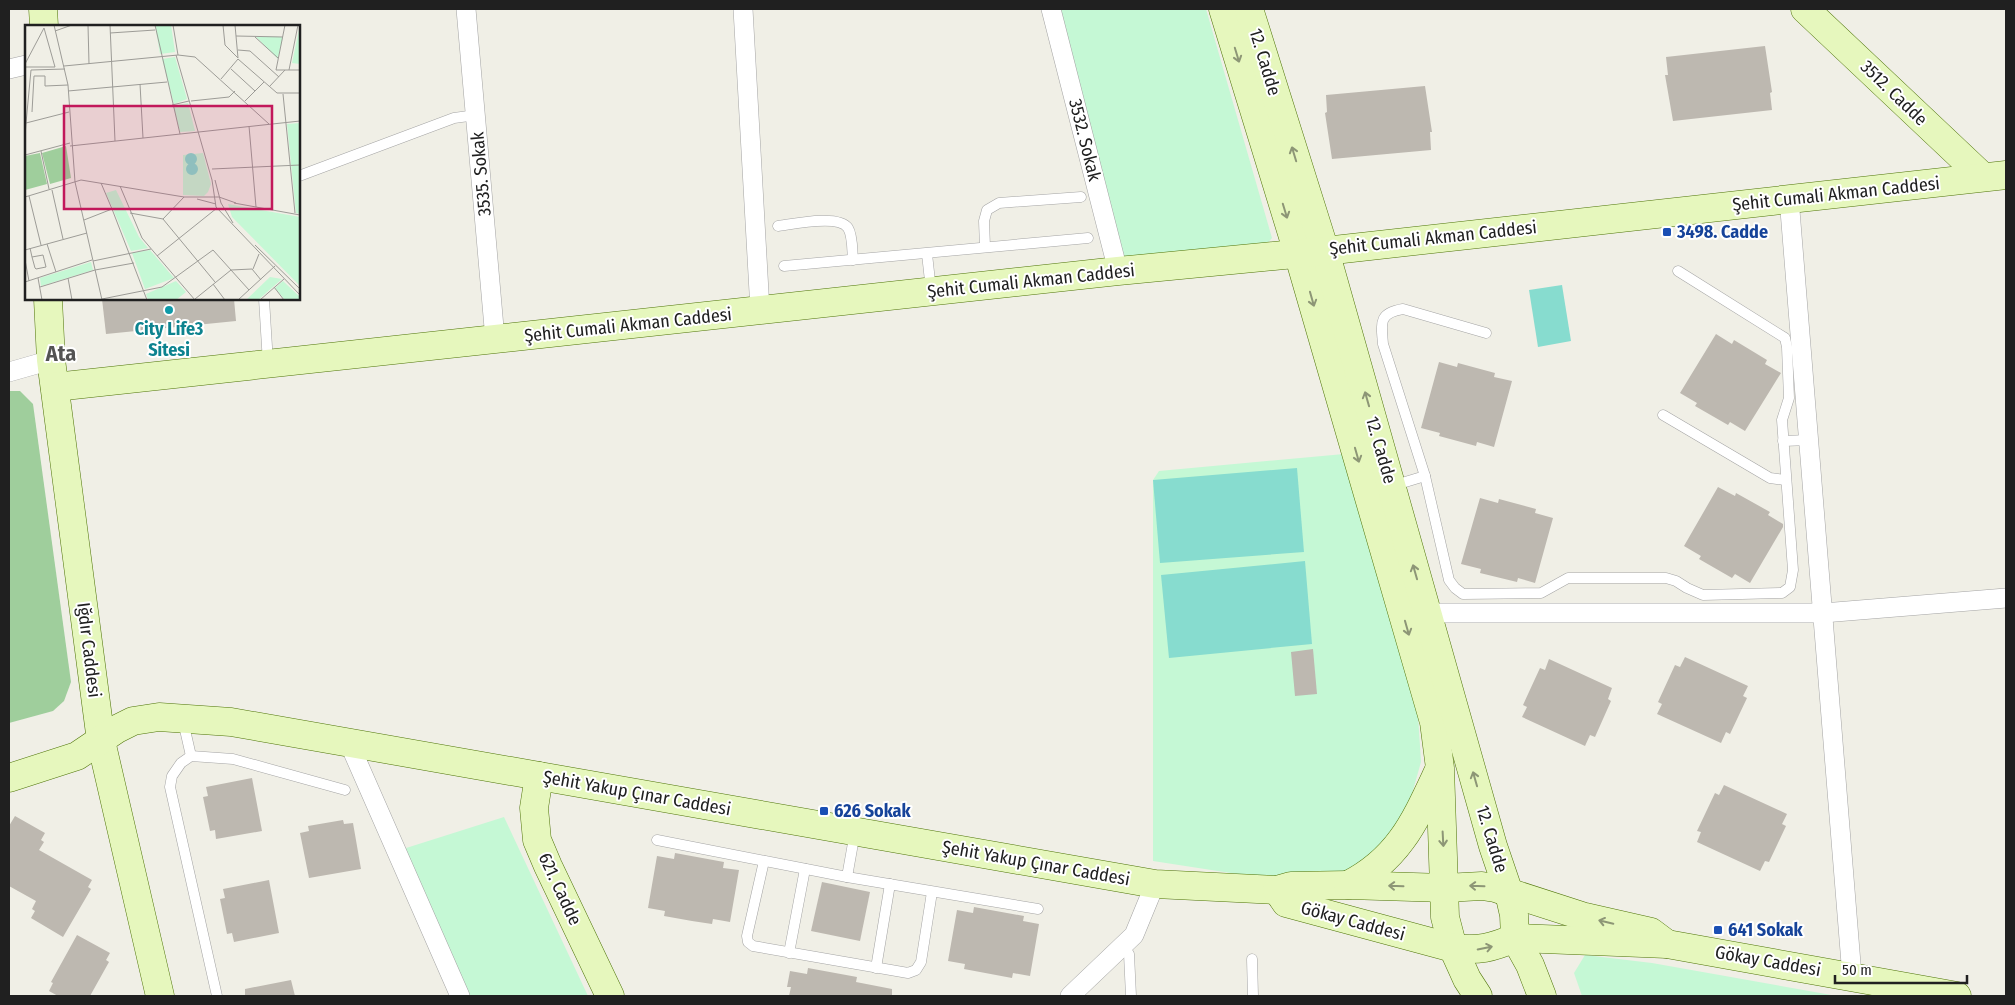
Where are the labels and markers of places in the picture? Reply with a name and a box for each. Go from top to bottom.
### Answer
place label: 3498. Cadde [1676,221,1768,243]
marker: 3498. Cadde [1661,226,1673,238]
marker: City Life3 Sitesi [163,304,175,316]
place label: City Life3 Sitesi [135,318,204,361]
place label: 626 Sokak [834,800,912,822]
marker: 626 Sokak [818,805,830,817]
place label: 641 Sokak [1728,919,1804,941]
marker: 641 Sokak [1712,924,1724,936]

